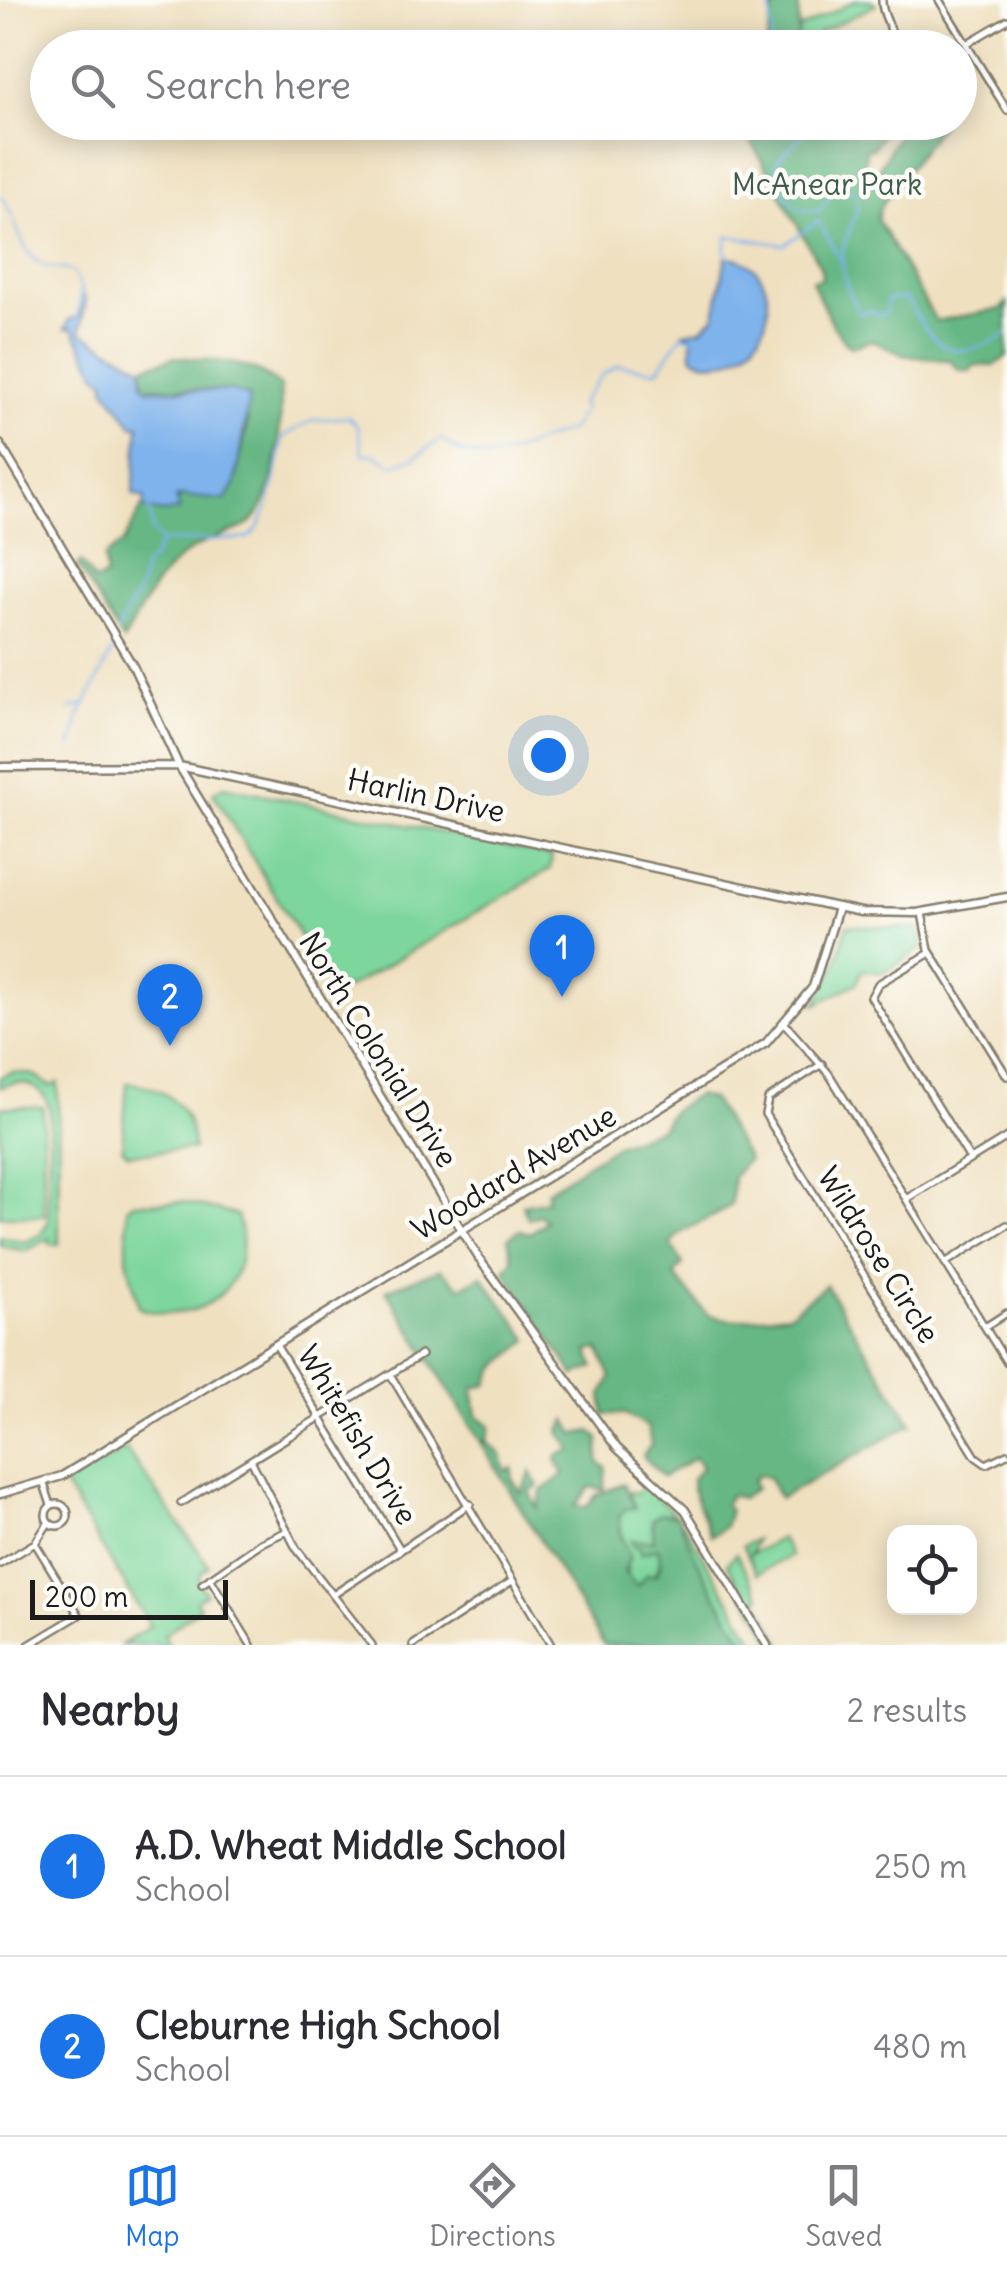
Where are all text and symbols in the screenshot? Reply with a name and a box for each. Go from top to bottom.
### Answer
search box [30,30,977,140]
icon: search [65,58,120,113]
text: Search here [145,62,351,109]
park label: McAnear Park [732,165,922,203]
your location [523,730,574,781]
street label: Harlin Drive [344,760,508,830]
pin: 1 [530,914,594,997]
street label: North Colonial Drive [291,925,467,1174]
pin: 2 [138,964,202,1046]
street label: Woodard Avenue [404,1096,623,1248]
street label: Wildrose Circle [810,1159,948,1350]
street label: Whitefish Drive [289,1338,426,1531]
map controls [887,1525,977,1615]
button: locate [887,1525,977,1615]
scale bar [30,1575,228,1620]
text: 200 m [45,1579,128,1615]
text: Nearby [40,1684,179,1736]
text: 2 results [847,1690,967,1731]
text: A.D. Wheat Middle School [135,1822,567,1869]
text: 1 [66,1846,79,1887]
text: 250 m [874,1846,967,1887]
text: School [135,1869,231,1910]
text: Cleburne High School [135,2002,501,2049]
text: 2 [64,2026,81,2067]
text: 480 m [873,2026,967,2067]
text: School [135,2049,231,2090]
tab: Map [125,2158,180,2254]
tab: Directions [429,2158,556,2254]
tab: Saved [805,2158,882,2254]

